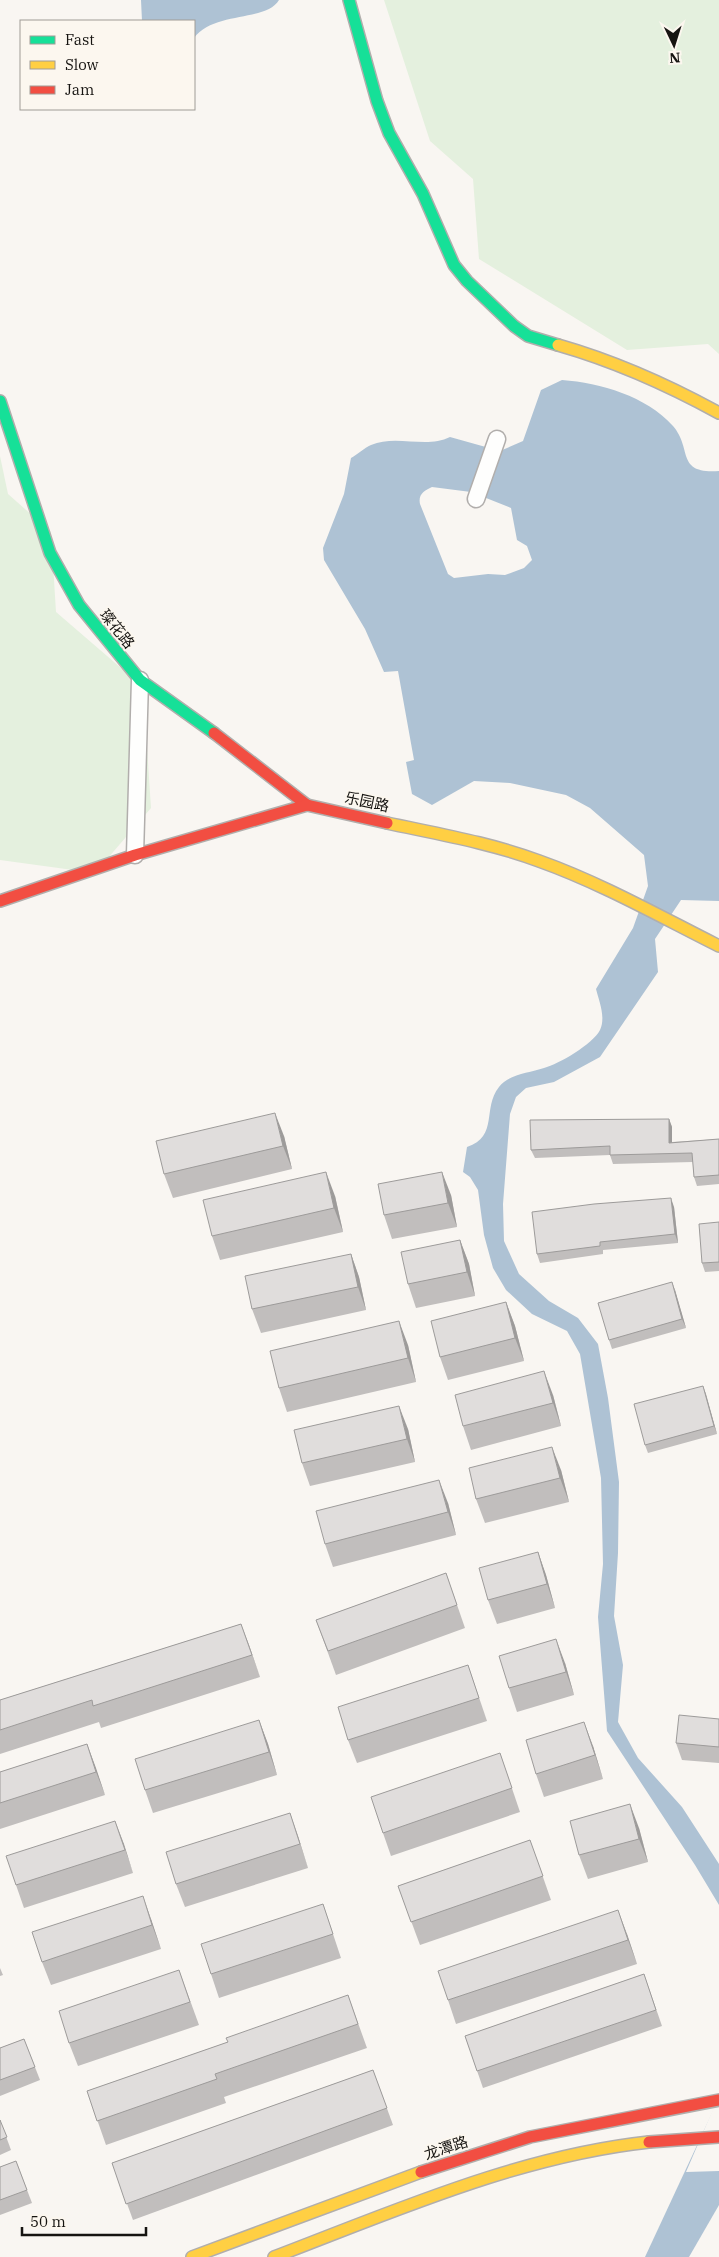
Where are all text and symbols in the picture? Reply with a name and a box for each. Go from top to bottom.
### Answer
legend [20,20,195,110]
north arrow [649,20,699,70]
text: Fast [65,30,95,49]
text: N [669,49,681,67]
text: Slow [65,55,99,74]
text: Jam [65,80,94,99]
street label: 璨花路 [96,605,139,652]
street label: 乐园路 [343,788,391,815]
street label: 龙潭路 [422,2132,470,2164]
scale bar [22,2204,146,2236]
text: 50 m [30,2212,66,2231]

